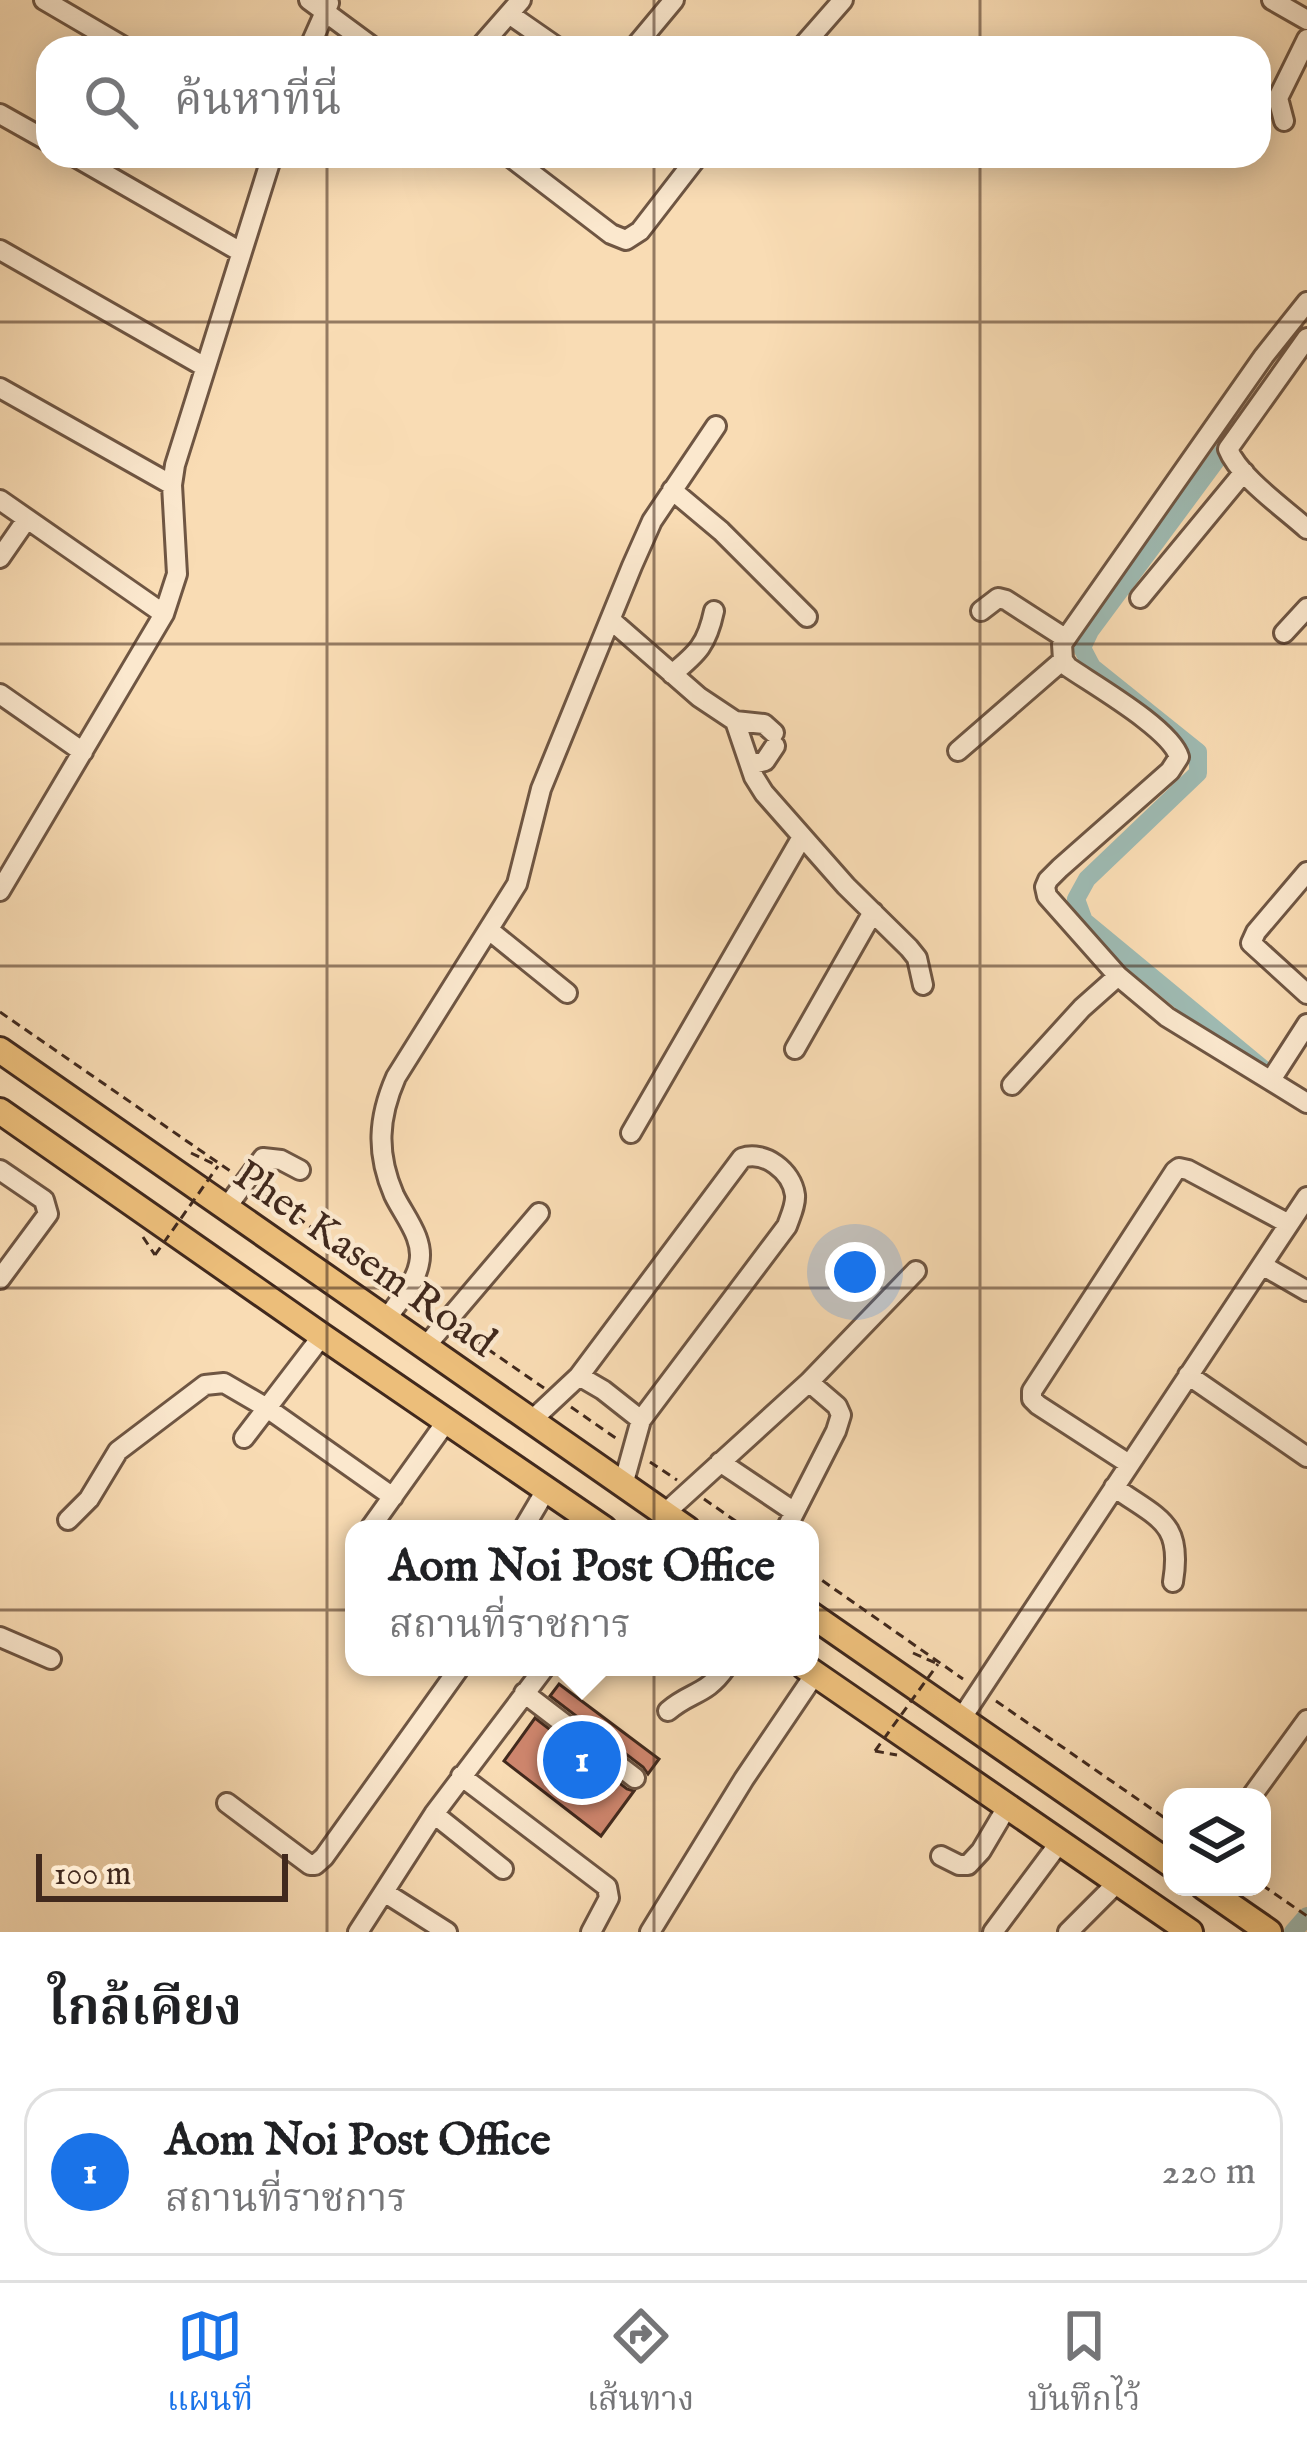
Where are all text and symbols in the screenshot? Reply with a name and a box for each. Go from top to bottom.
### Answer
search box [36,36,1271,168]
icon: search [78,69,144,135]
text: ค้นหาที่นี่ [174,73,342,130]
street label: Phet Kasem Road [222,1150,506,1370]
your location [825,1242,885,1302]
popup [345,1520,819,1676]
text: Aom Noi Post Office [389,1539,775,1596]
text: สถานที่ราชการ [389,1602,631,1651]
pin: 1 [543,1715,621,1805]
map controls [1163,1788,1271,1896]
button: layers [1163,1788,1271,1896]
scale bar [36,1848,288,1901]
text: 100 m [54,1854,131,1896]
text: ใกล้เคียง [48,1978,242,2043]
text: Aom Noi Post Office [165,2113,551,2170]
text: 1 [83,2148,97,2197]
text: 220 m [1162,2148,1256,2197]
text: สถานที่ราชการ [165,2176,407,2225]
tab: แผนที่ [167,2303,253,2428]
tab: เส้นทาง [587,2303,694,2428]
tab: บันทึกไว้ [1028,2303,1140,2428]

